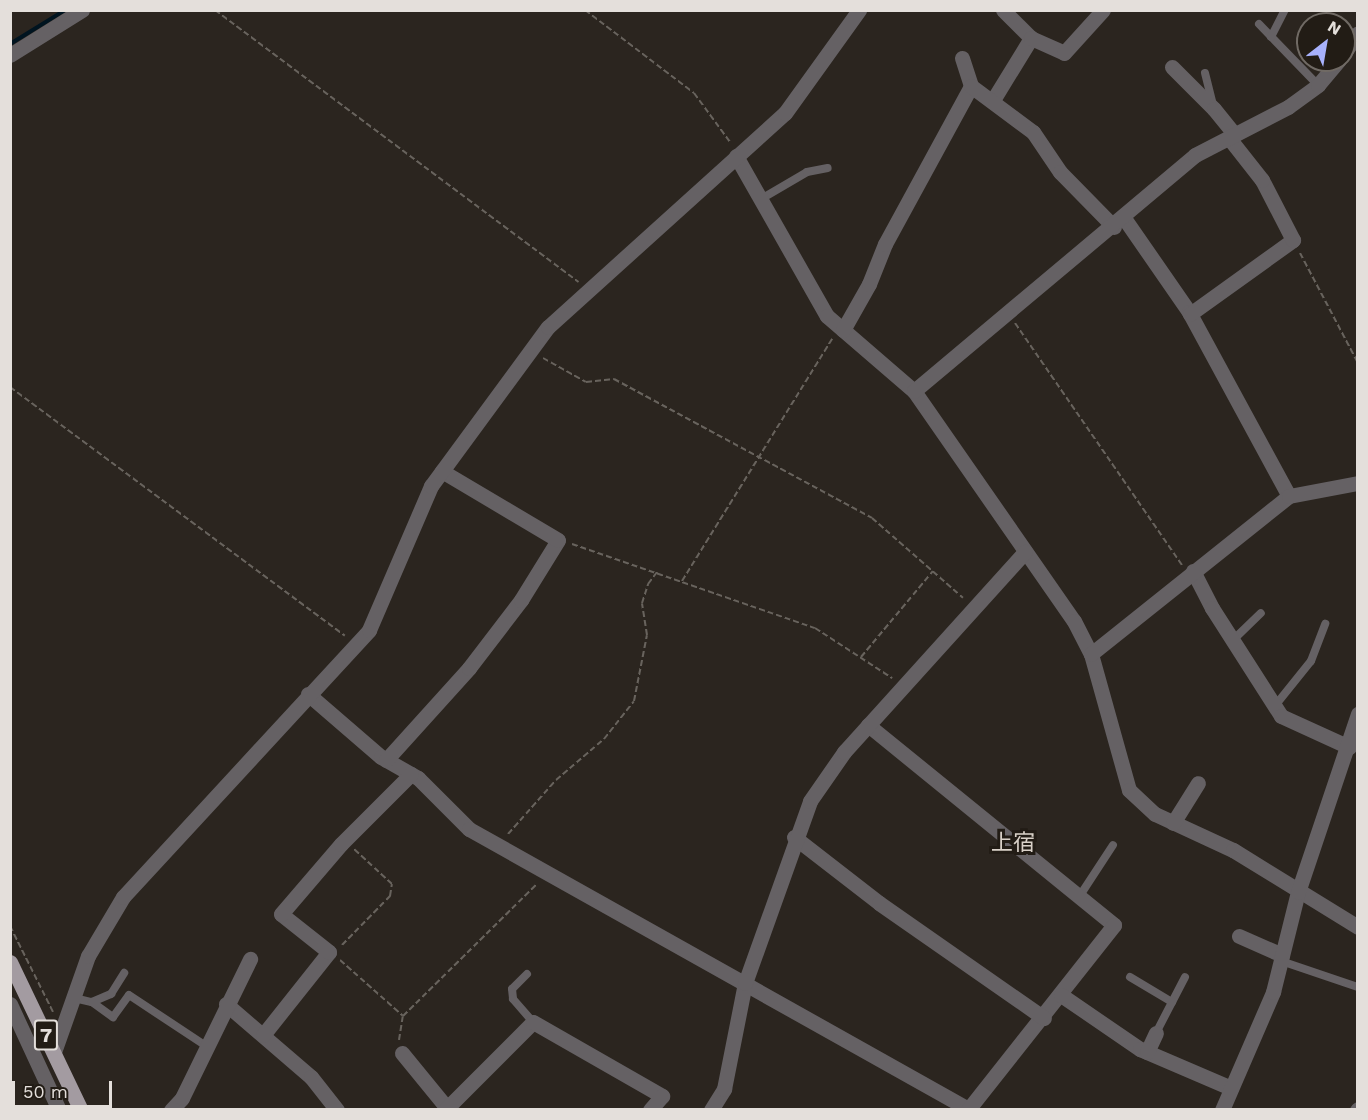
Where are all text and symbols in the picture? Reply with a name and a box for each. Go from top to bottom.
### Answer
north arrow [1296,12,1356,72]
text: N [1325,17,1344,39]
district label: 上宿 [991,830,1035,856]
road number: 7 [32,1018,60,1052]
scale bar [15,1069,116,1107]
text: 50 m [23,1081,68,1102]

